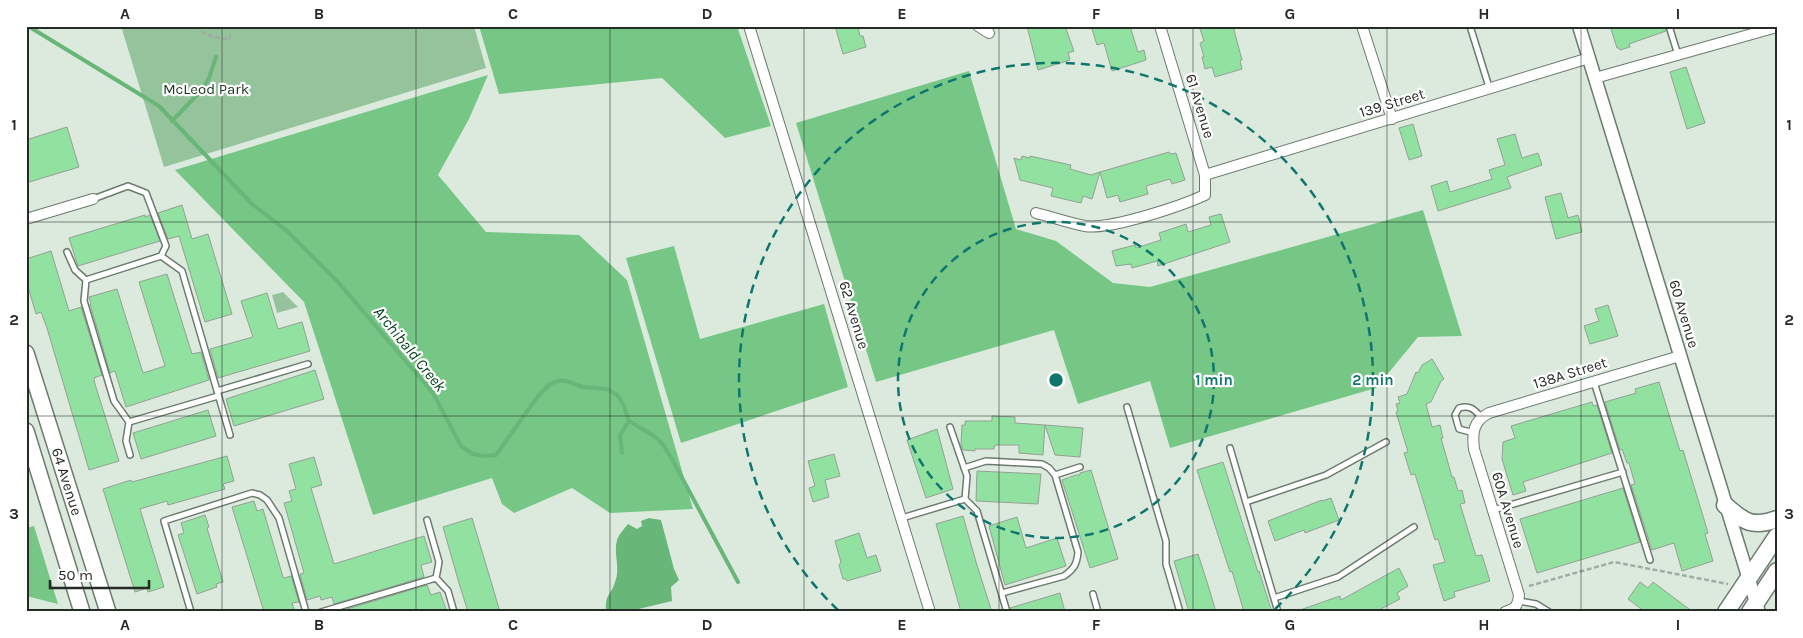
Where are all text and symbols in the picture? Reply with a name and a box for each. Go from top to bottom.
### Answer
text: A [120,4,130,23]
text: B [314,4,324,23]
text: C [508,4,518,23]
text: D [702,4,713,23]
text: E [897,4,907,23]
text: F [1092,4,1101,23]
text: G [1285,4,1295,23]
text: H [1478,4,1490,23]
text: I [1676,4,1680,23]
street label: 61 Avenue [1182,72,1218,140]
park label: McLeod Park [163,80,249,98]
street label: 139 Street [1357,84,1427,121]
text: 1 [11,115,17,134]
text: 1 [1786,115,1792,134]
street label: 60 Avenue [1665,278,1703,350]
street label: 62 Avenue [835,279,873,351]
water label: Archibald Creek [370,303,451,396]
text: 2 [9,310,19,329]
text: 2 [1784,310,1794,329]
street label: 138A Street [1531,353,1609,393]
centre of rings [1047,371,1065,389]
text: 1 min [1195,371,1233,389]
text: 2 min [1352,371,1394,389]
street label: 64 Avenue [48,446,86,518]
street label: 60A Avenue [1488,470,1528,550]
text: 3 [9,504,19,523]
text: 3 [1784,504,1794,523]
scale bar [50,558,149,590]
text: 50 m [58,566,93,584]
text: A [120,615,130,634]
text: B [314,615,324,634]
text: C [508,615,518,634]
text: D [702,615,713,634]
text: E [897,615,907,634]
text: F [1092,615,1101,634]
text: G [1285,615,1295,634]
text: H [1478,615,1490,634]
text: I [1676,615,1680,634]

